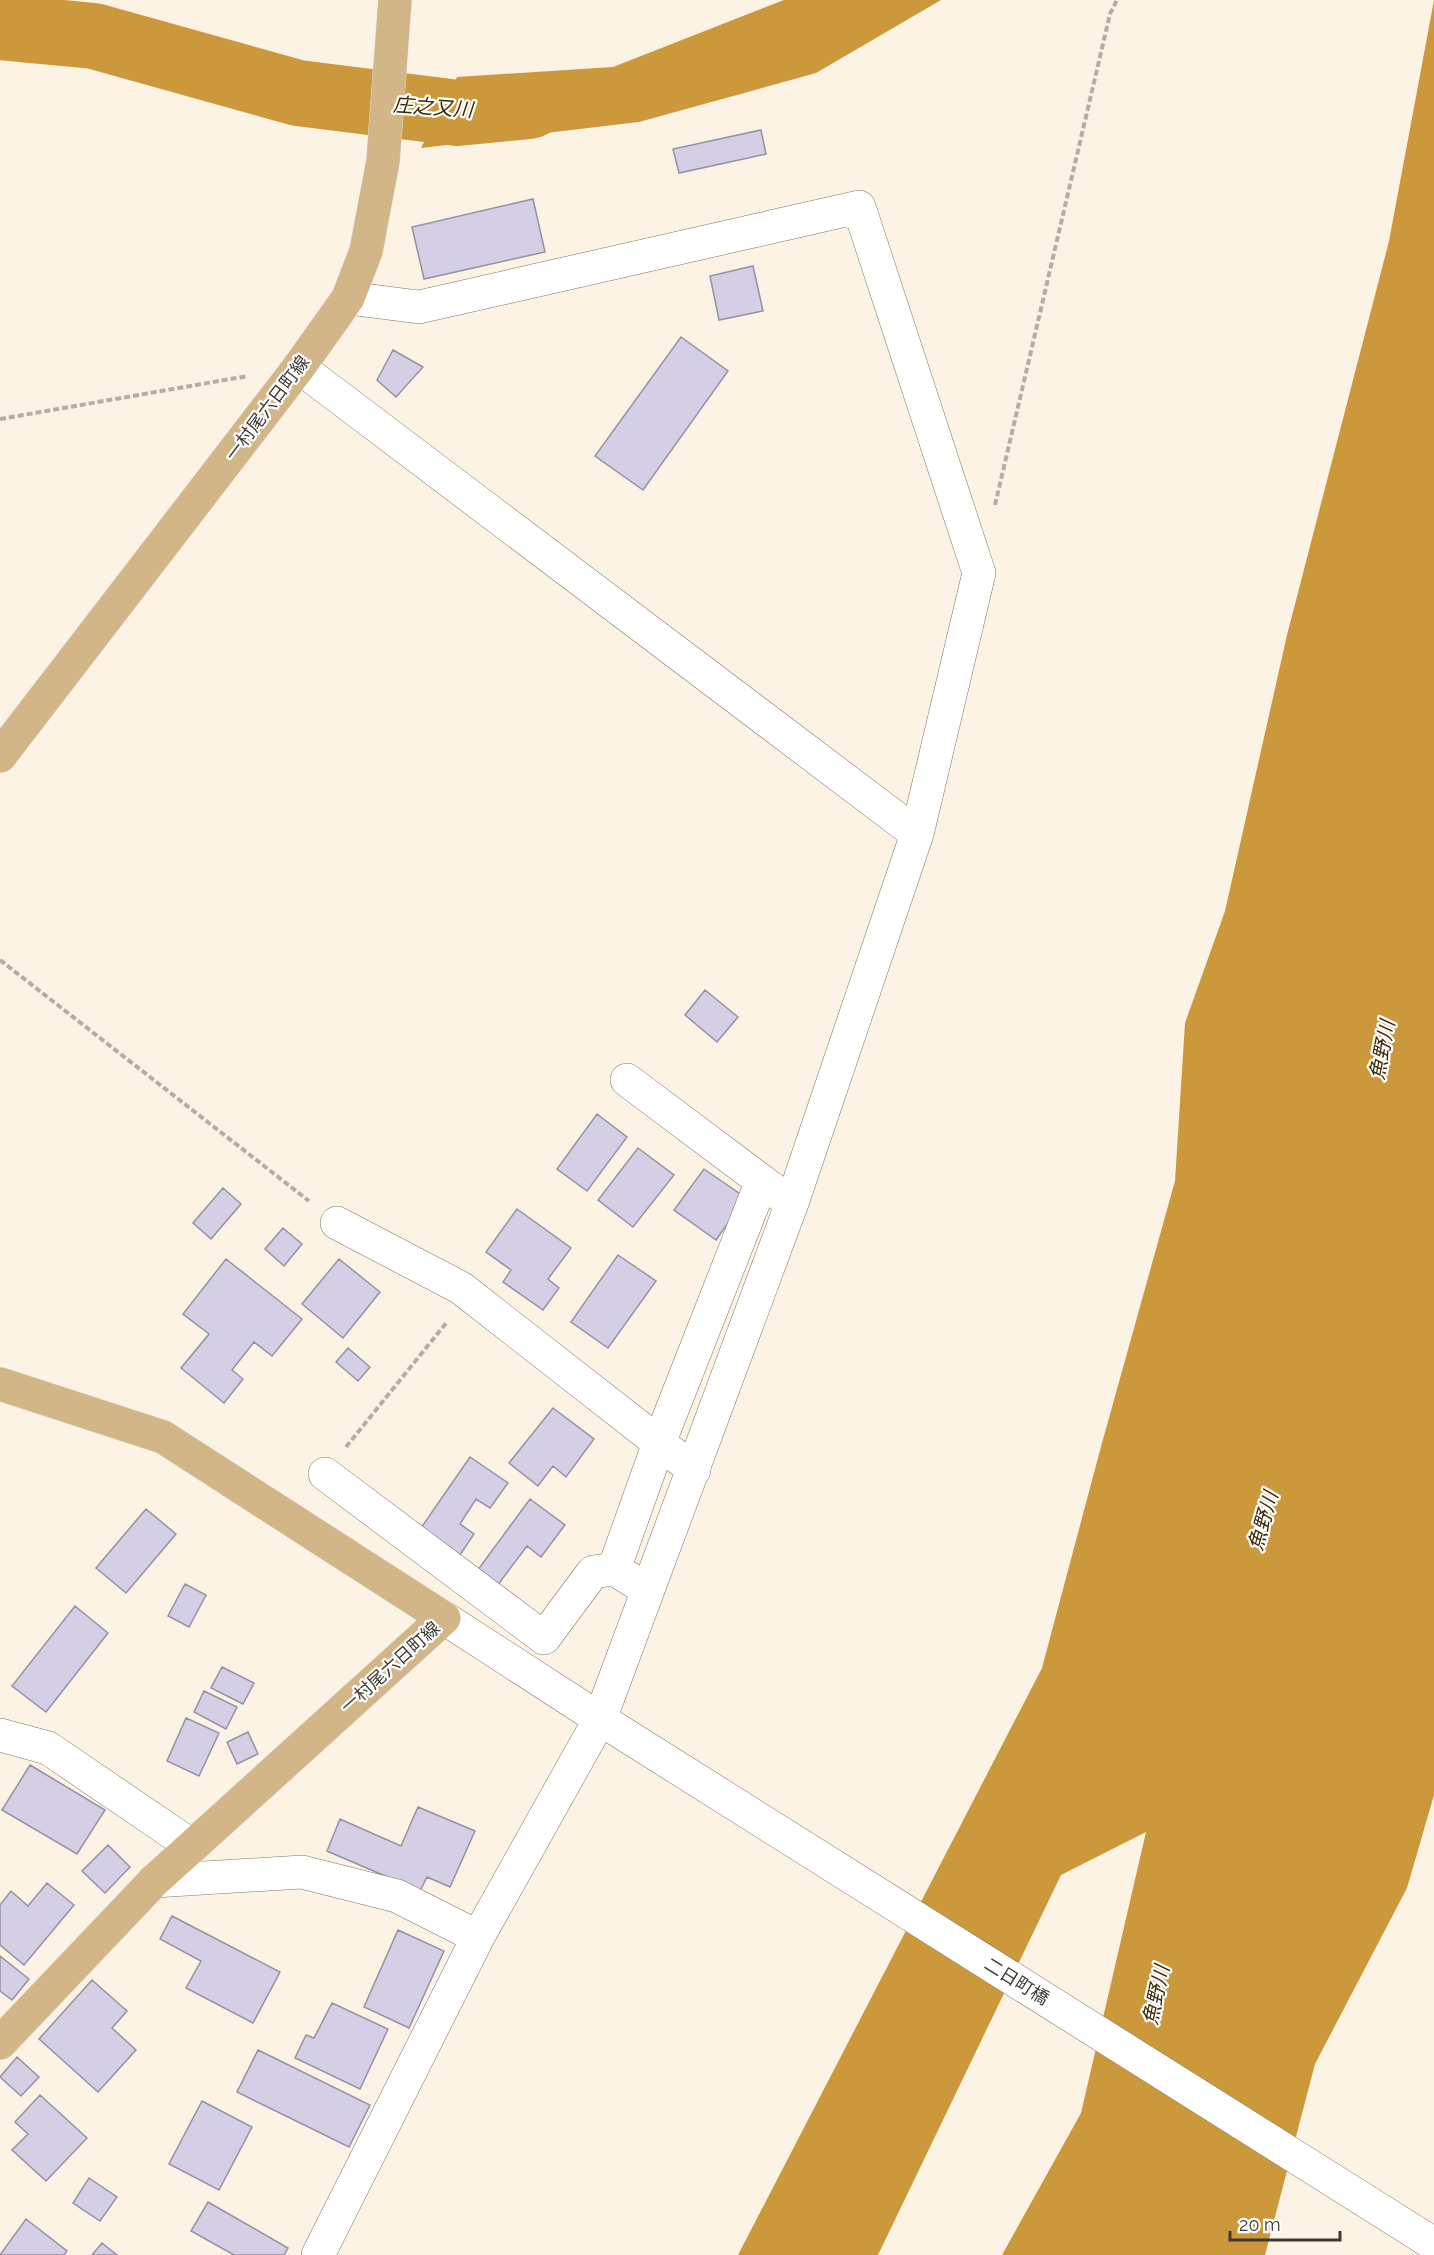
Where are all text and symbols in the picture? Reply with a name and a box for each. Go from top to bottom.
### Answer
water label: 庄之又川 [392,92,476,122]
street label: 一村尾六日町線 [221,351,313,465]
water label: 魚野川 [1364,1016,1400,1082]
water label: 魚野川 [1243,1487,1283,1553]
street label: 一村尾六日町線 [336,1617,444,1717]
street label: 二日町橋 [981,1953,1053,2009]
water label: 魚野川 [1138,1961,1174,2027]
scale bar [1230,2204,1340,2242]
text: 20 m [1239,2214,1281,2235]

